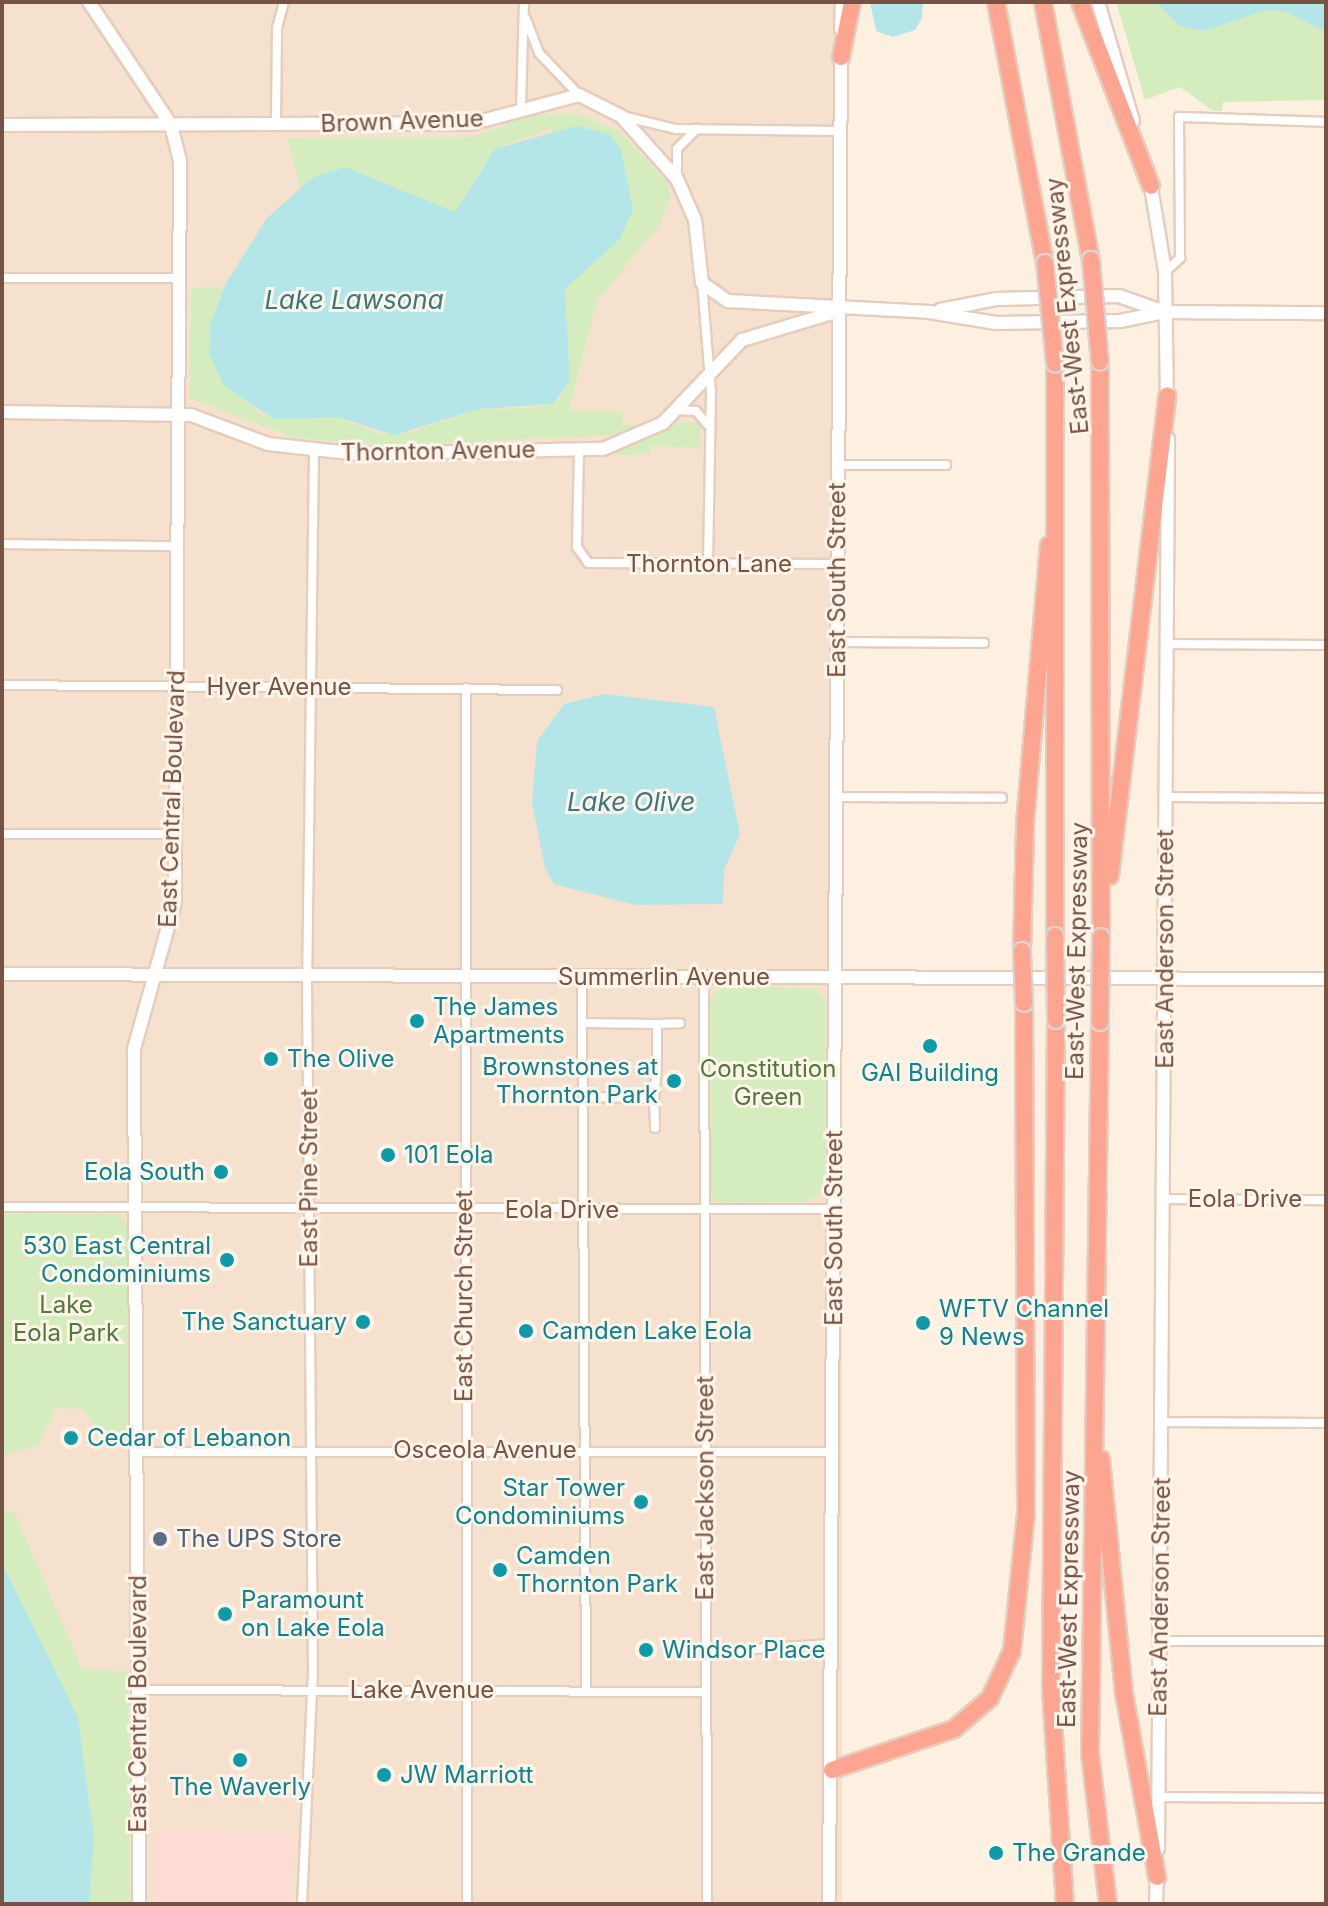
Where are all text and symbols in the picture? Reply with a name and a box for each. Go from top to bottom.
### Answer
street label: Brown Avenue [320,104,484,138]
street label: East-West Expressway [1039,176,1095,436]
water label: Lake Lawsona [264,284,444,316]
street label: Thornton Avenue [340,435,536,467]
street label: East South Street [823,482,851,678]
street label: Thornton Lane [626,550,792,578]
street label: East Central Boulevard [153,670,191,928]
street label: Hyer Avenue [206,673,352,701]
water label: Lake Olive [567,786,695,818]
street label: East-West Expressway [1060,822,1094,1080]
street label: East Anderson Street [1151,829,1179,1069]
street label: Summerlin Avenue [558,963,770,991]
place label: The James Apartments [433,993,565,1049]
marker: The James Apartments [408,1012,426,1030]
marker: GAI Building [921,1037,939,1055]
place label: The Olive [287,1045,394,1073]
marker: The Olive [262,1050,280,1068]
place label: Brownstones at Thornton Park [482,1053,658,1109]
park label: Constitution Green [700,1055,836,1111]
place label: GAI Building [861,1059,999,1087]
marker: Brownstones at Thornton Park [665,1072,683,1090]
street label: East Pine Street [295,1089,323,1267]
street label: East South Street [820,1130,848,1326]
place label: 101 Eola [404,1141,494,1169]
marker: 101 Eola [379,1146,397,1164]
place label: Eola South [84,1158,205,1186]
marker: Eola South [212,1163,230,1181]
street label: Eola Drive [1188,1185,1302,1213]
street label: East Church Street [450,1190,478,1402]
street label: Eola Drive [505,1196,619,1224]
place label: 530 East Central Condominiums [23,1232,211,1288]
marker: 530 East Central Condominiums [218,1251,236,1269]
park label: Lake Eola Park [13,1291,119,1347]
place label: WFTV Channel 9 News [939,1295,1109,1351]
place label: The Sanctuary [181,1308,347,1336]
marker: The Sanctuary [354,1313,372,1331]
marker: WFTV Channel 9 News [914,1314,932,1332]
place label: Camden Lake Eola [542,1317,752,1345]
marker: Camden Lake Eola [517,1322,535,1340]
street label: East Jackson Street [691,1376,719,1600]
place label: Cedar of Lebanon [87,1424,291,1452]
marker: Cedar of Lebanon [62,1429,80,1447]
street label: Osceola Avenue [393,1436,577,1464]
street label: East-West Expressway [1052,1470,1086,1728]
place label: Star Tower Condominiums [455,1474,625,1530]
street label: East Anderson Street [1144,1477,1176,1717]
marker: Star Tower Condominiums [632,1493,650,1511]
place label: The UPS Store [176,1525,342,1553]
marker: The UPS Store [151,1530,169,1548]
place label: Camden Thornton Park [516,1542,678,1598]
marker: Camden Thornton Park [491,1561,509,1579]
street label: East Central Boulevard [124,1575,152,1833]
place label: Paramount on Lake Eola [241,1586,385,1642]
marker: Paramount on Lake Eola [216,1605,234,1623]
place label: Windsor Place [662,1636,826,1664]
marker: Windsor Place [637,1641,655,1659]
street label: Lake Avenue [350,1676,494,1704]
marker: The Waverly [231,1751,249,1769]
place label: JW Marriott [400,1761,533,1789]
marker: JW Marriott [375,1766,393,1784]
place label: The Waverly [169,1773,311,1801]
place label: The Grande [1012,1839,1146,1867]
marker: The Grande [987,1844,1005,1862]

